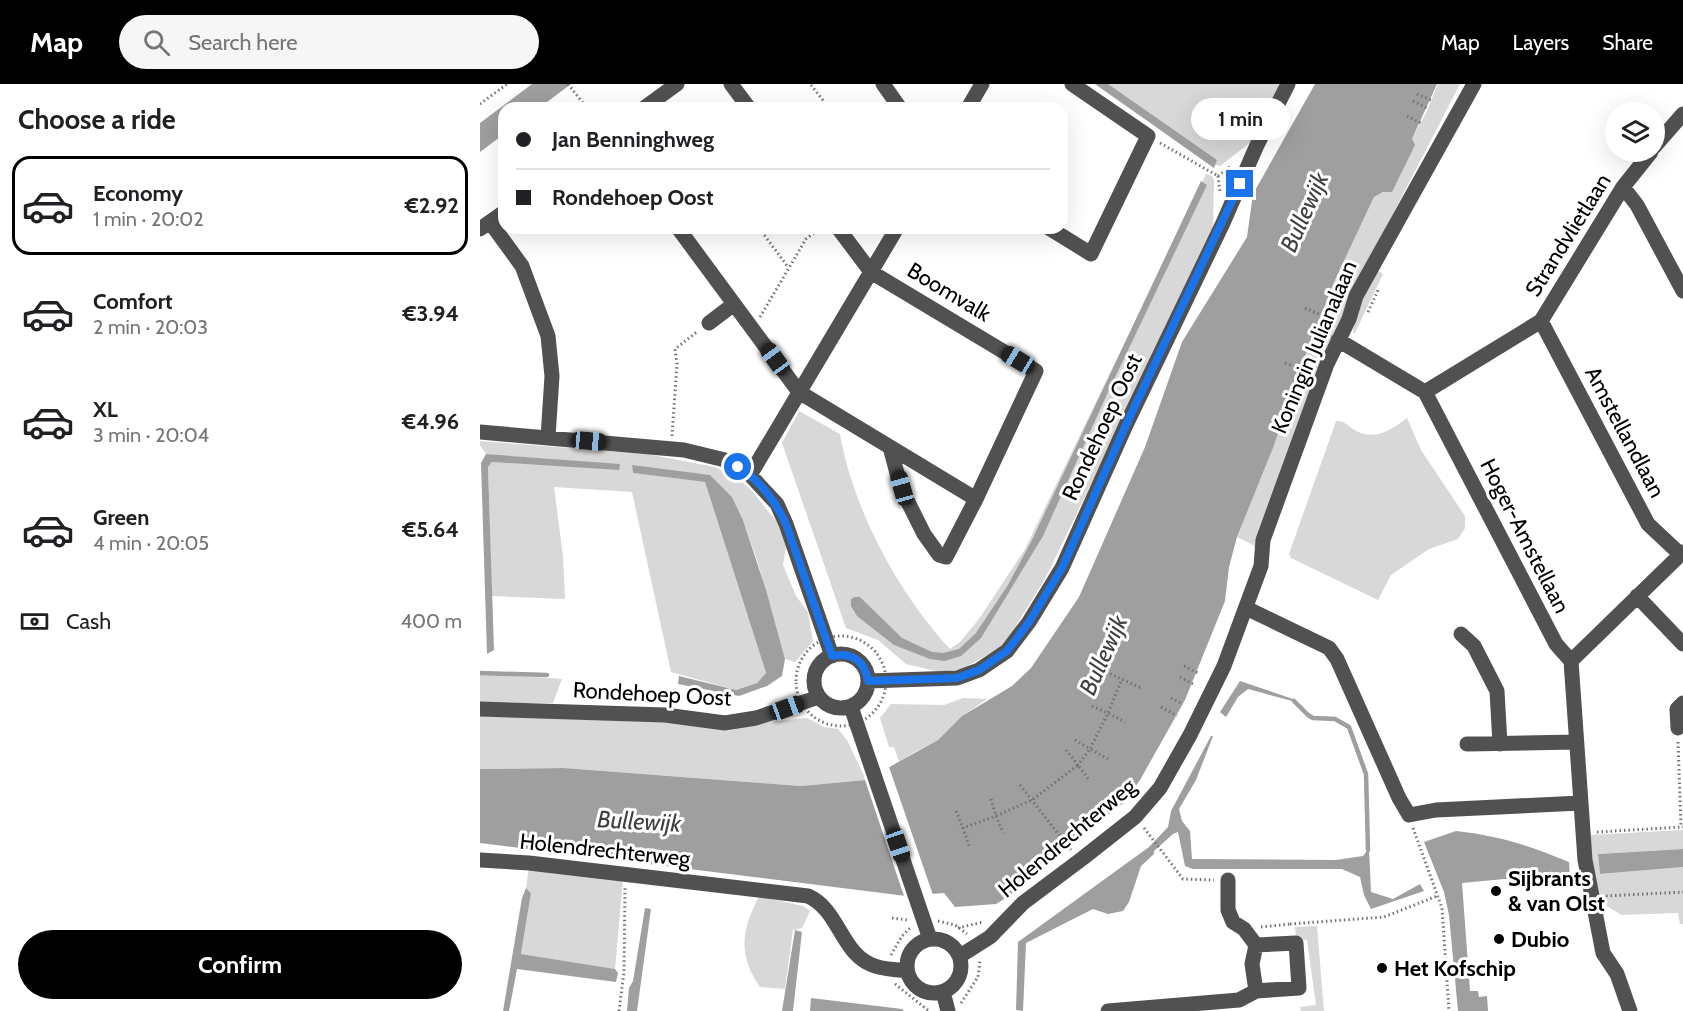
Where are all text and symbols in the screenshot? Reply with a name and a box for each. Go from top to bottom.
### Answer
search box [119,15,539,69]
text: Map [30,25,83,59]
icon: search [140,26,173,59]
text: Search here [188,29,297,56]
text: Map [1441,30,1480,55]
text: Layers [1513,30,1569,55]
text: Share [1602,30,1653,55]
callout: 1 min [1190,97,1290,139]
map controls [1605,102,1665,162]
button: layers [1605,102,1665,162]
text: Choose a ride [18,103,176,136]
text: 1 min [1218,107,1263,131]
text: Jan Benninghweg [552,126,714,153]
water label: Bullewijk [1274,167,1335,256]
street label: Strandvlietlaan [1520,169,1616,301]
route end [1226,170,1253,197]
icon: car [21,179,75,233]
text: Economy [93,180,183,207]
text: Rondehoep Oost [552,184,713,211]
text: €2.92 [405,192,459,219]
text: 1 min · 20:02 [93,207,204,231]
street label: Boomvalk [902,257,996,327]
street label: Koningin Julianalaan [1265,257,1363,437]
icon: car [21,287,75,341]
text: Comfort [93,288,172,315]
text: €3.94 [402,300,459,327]
text: 2 min · 20:03 [93,315,208,339]
car [757,339,793,379]
car [998,343,1038,377]
street label: Rondehoep Oost [1056,349,1148,505]
street label: Amstellandlaan [1579,362,1671,502]
icon: car [21,395,75,449]
text: XL [93,396,118,423]
text: €4.96 [402,408,459,435]
text: 3 min · 20:04 [93,423,209,447]
car [570,430,608,452]
route start [724,453,751,480]
street label: Hoger-Amstellaan [1474,454,1576,618]
car [888,468,916,508]
icon: car [21,503,75,557]
text: Green [93,504,149,531]
text: €5.64 [402,516,459,543]
text: 4 min · 20:05 [93,531,209,555]
icon: cash [18,605,51,638]
text: Cash [66,608,111,635]
text: 400 m [400,609,462,633]
water label: Bullewijk [1073,610,1134,699]
street label: Rondehoep Oost [572,676,732,712]
car [767,693,807,723]
street label: Holendrechterweg [993,772,1142,903]
water label: Bullewijk [596,804,682,838]
car [884,825,912,865]
street label: Holendrechterweg [518,828,693,872]
place label: Sijbrants & van Olst [1508,865,1605,917]
marker: Sijbrants & van Olst [1489,884,1503,898]
place label: Dubio [1511,926,1569,953]
button: Confirm [18,930,462,999]
marker: Dubio [1492,932,1506,946]
place label: Het Kofschip [1394,955,1516,982]
marker: Het Kofschip [1375,961,1389,975]

